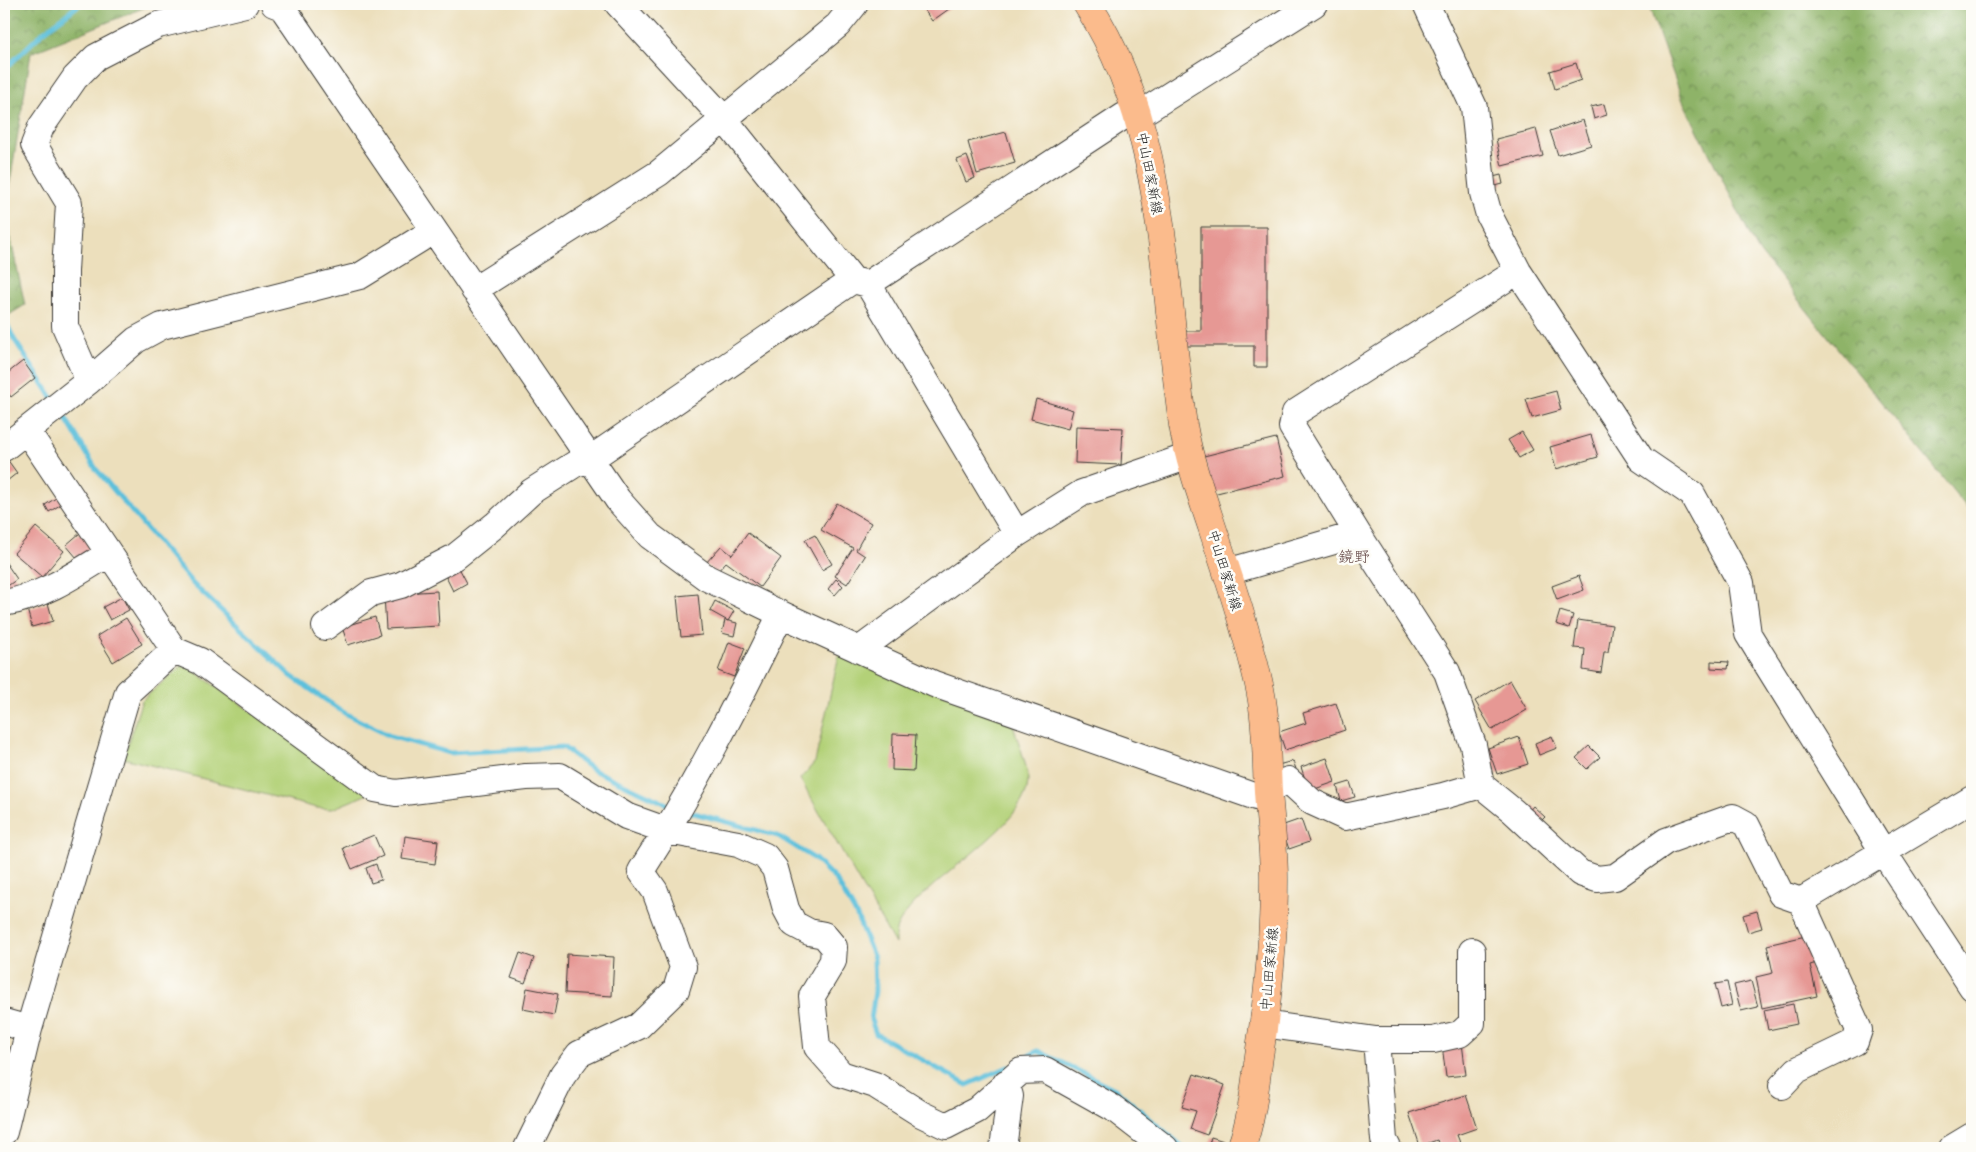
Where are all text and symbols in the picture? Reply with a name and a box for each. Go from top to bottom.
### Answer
street label: 中山田家新線 [1133,130,1166,216]
street label: 中山田家新線 [1204,527,1245,613]
district label: 鏡野 [1338,548,1370,566]
street label: 中山田家新線 [1257,926,1282,1012]

